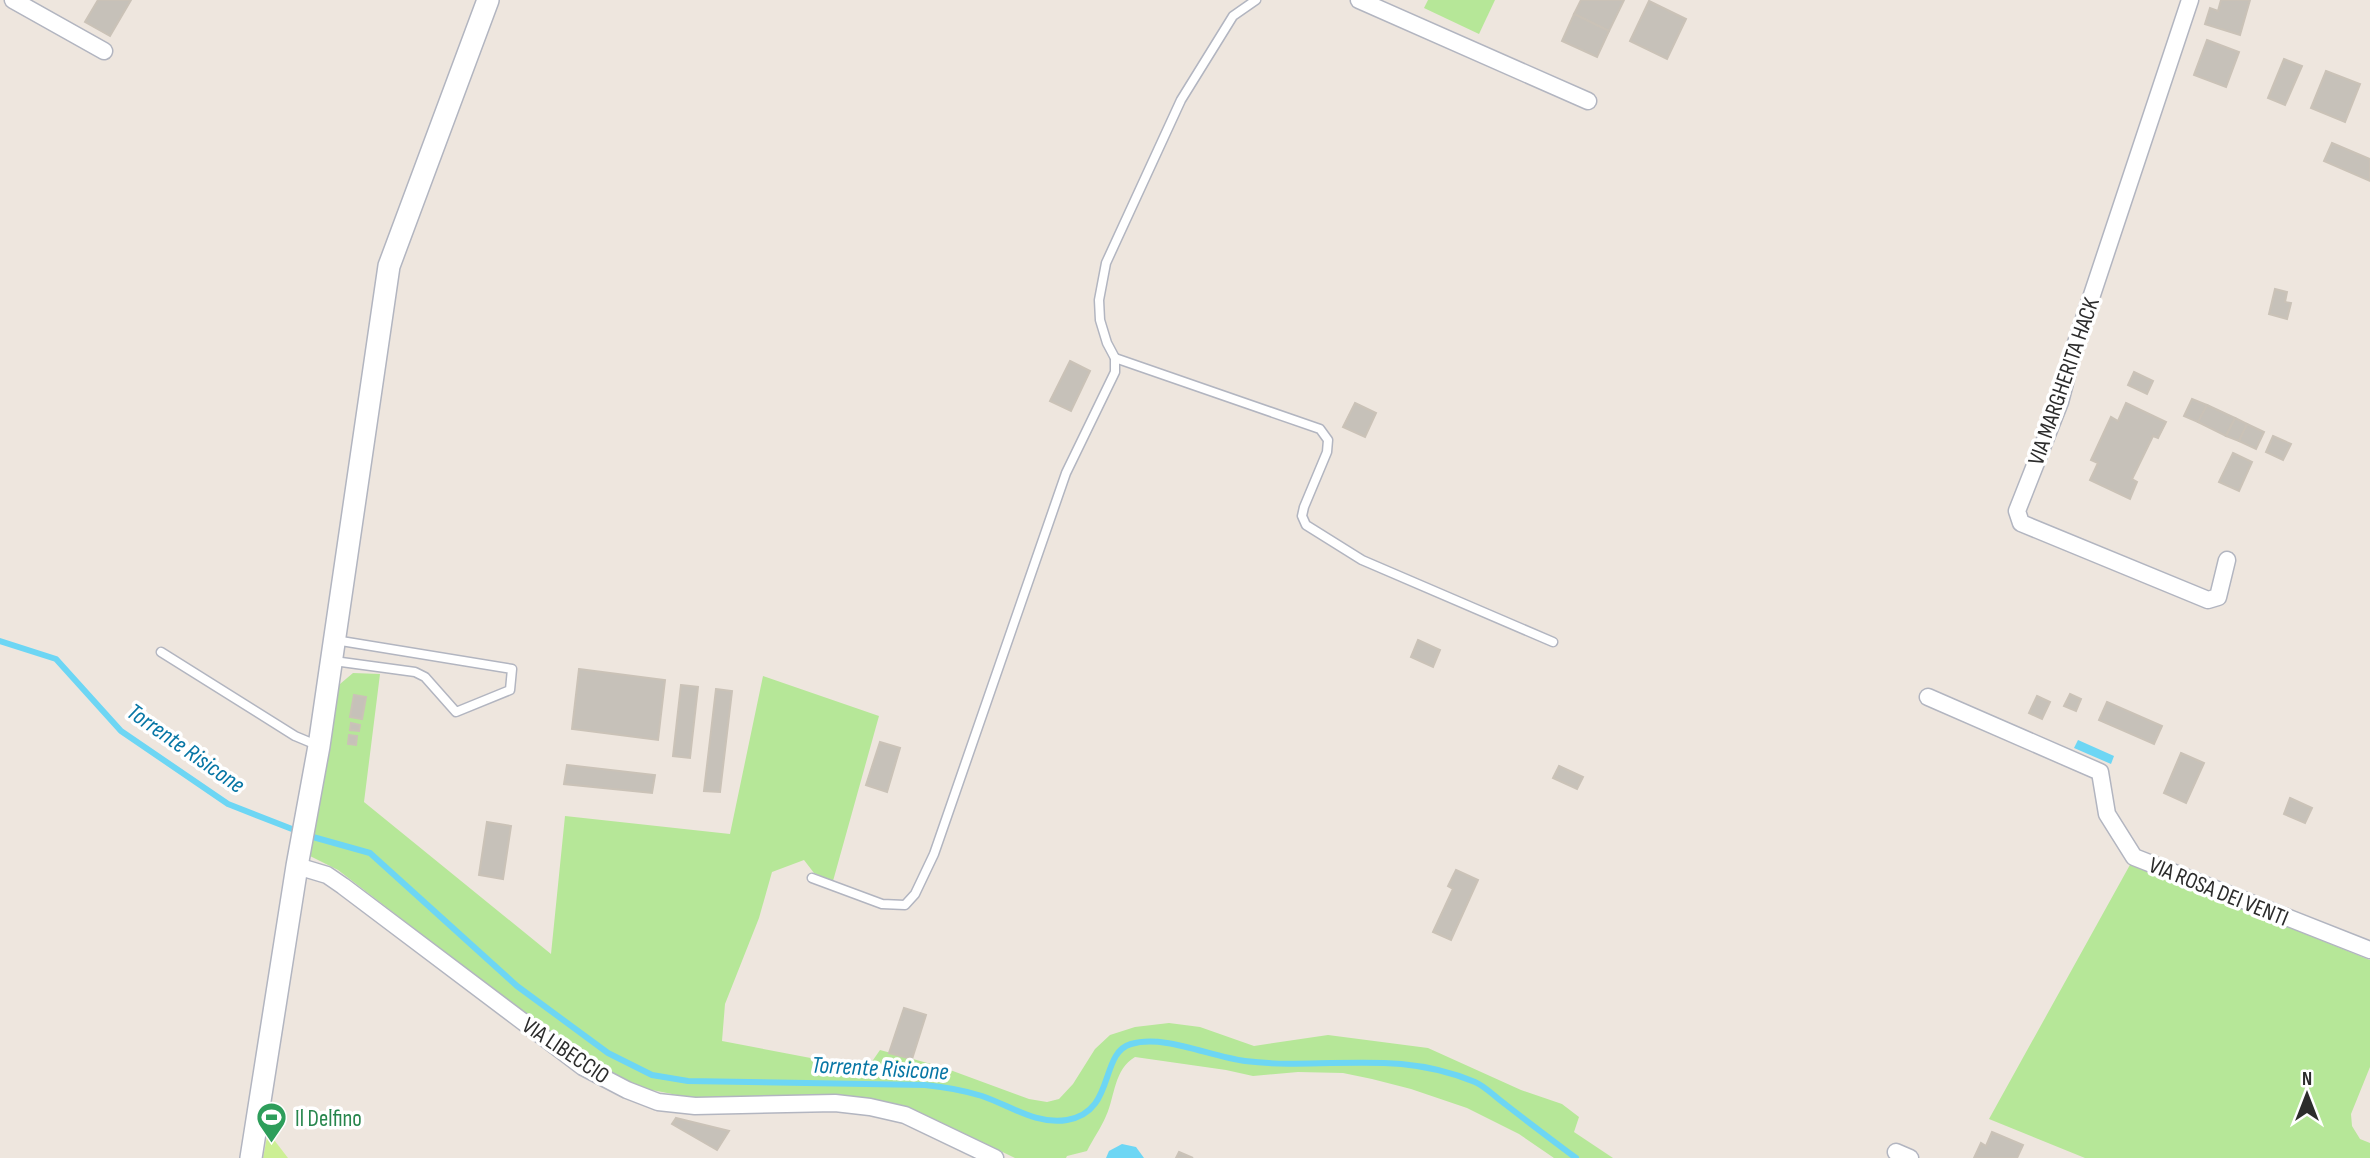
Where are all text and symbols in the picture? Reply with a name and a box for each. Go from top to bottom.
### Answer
street label: VIA MARGHERITA HACK [2022,293,2106,469]
water label: Torrente Risicone [121,697,250,800]
street label: VIA ROSA DEI VENTI [2145,851,2293,933]
street label: VIA LIBECCIO [516,1011,614,1090]
water label: Torrente Risicone [811,1050,949,1087]
north arrow [2272,1060,2342,1130]
text: N [2302,1068,2312,1091]
sports icon: Il Delfino [255,1101,289,1145]
place label: Il Delfino [295,1105,362,1133]

